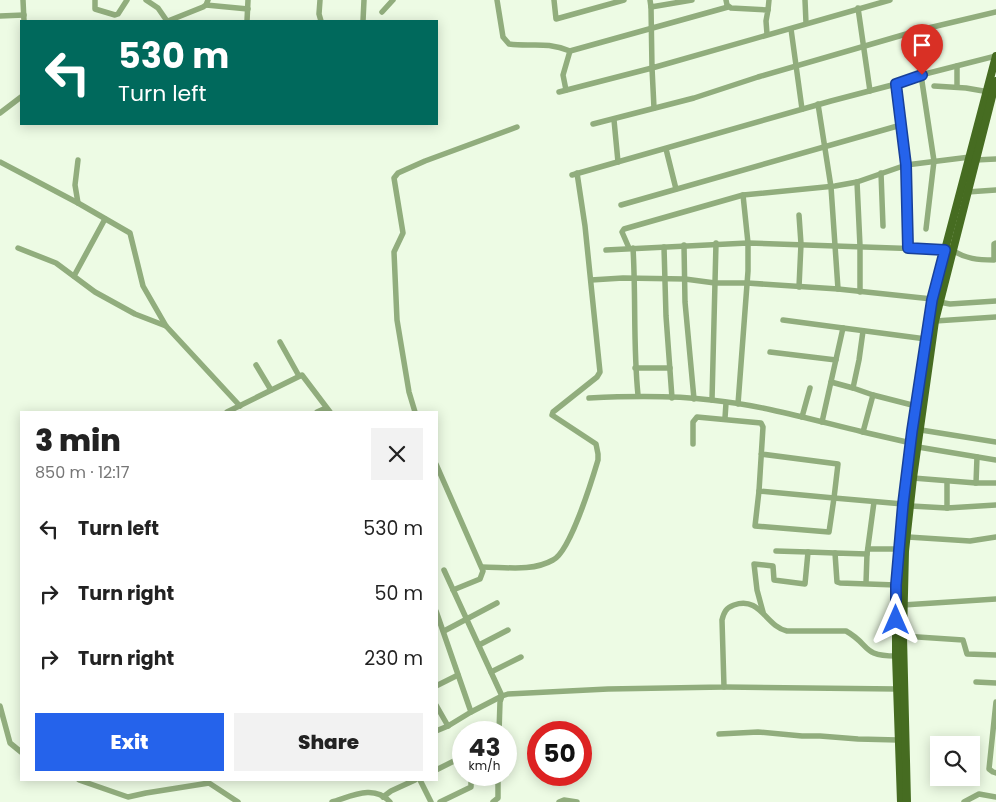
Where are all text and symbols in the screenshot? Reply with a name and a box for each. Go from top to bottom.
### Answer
pin [901,24,943,75]
text: 530 m [118,31,229,80]
icon: arrive [908,31,936,59]
icon: left [35,40,100,105]
text: Turn left [118,78,206,109]
text: 3 min [35,419,121,462]
button: close [371,428,423,480]
text: 850 m · 12:17 [35,461,129,484]
icon: left [35,515,63,543]
text: Turn left [78,515,159,542]
text: 530 m [363,515,423,542]
icon: right [35,580,63,608]
text: Turn right [78,580,174,607]
text: 50 m [374,580,423,607]
position arrow [869,593,921,645]
icon: right [35,645,63,673]
text: Turn right [78,645,174,672]
text: 230 m [364,645,423,672]
button: Exit [35,713,224,771]
button: Share [234,713,423,771]
speed limit sign: 50 [527,721,592,786]
text: 43 [468,730,501,765]
map controls [930,736,980,786]
button: search [930,736,980,786]
text: km/h [469,757,500,774]

